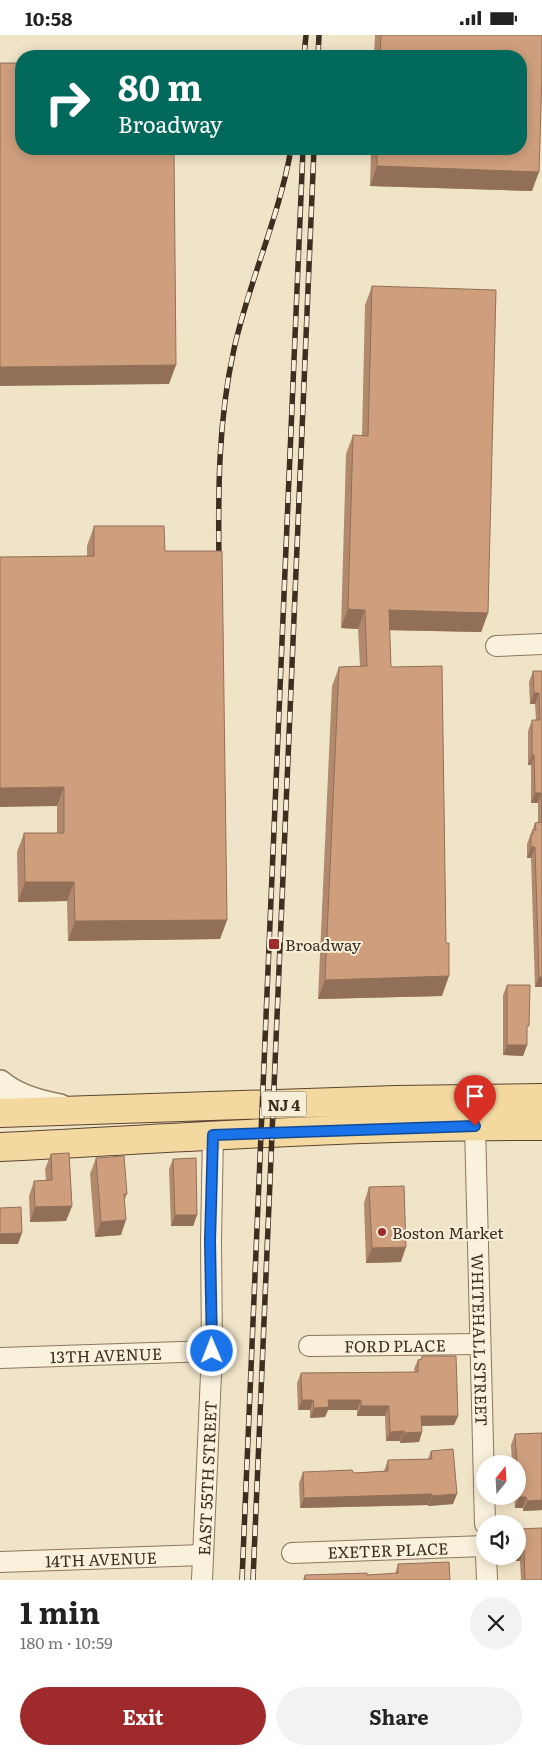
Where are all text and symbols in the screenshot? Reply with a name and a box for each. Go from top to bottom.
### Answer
text: 10:58 [25,4,72,32]
text: 80 m [118,60,202,112]
icon: right [35,70,100,135]
text: Broadway [118,107,222,140]
place label: Broadway [285,932,362,956]
marker: Broadway [267,937,281,951]
pin [454,1075,496,1126]
icon: arrive [461,1082,489,1110]
road number: NJ 4 [262,1091,306,1117]
place label: Boston Market [392,1220,504,1244]
marker: Boston Market [376,1226,388,1238]
street label: WHITEHALL STREET [466,1253,495,1427]
position arrow [185,1324,237,1376]
street label: FORD PLACE [344,1332,446,1358]
street label: 13TH AVENUE [49,1341,162,1368]
street label: EAST 55TH STREET [191,1400,222,1556]
north arrow [476,1455,526,1505]
map controls [476,1455,526,1565]
button: sound [476,1515,526,1565]
street label: EXETER PLACE [327,1535,449,1564]
street label: 14TH AVENUE [45,1545,157,1572]
text: 1 min [20,1589,100,1633]
button: close [470,1597,522,1649]
text: 180 m · 10:59 [20,1630,113,1654]
button: Exit [20,1687,266,1745]
button: Share [276,1687,522,1745]

